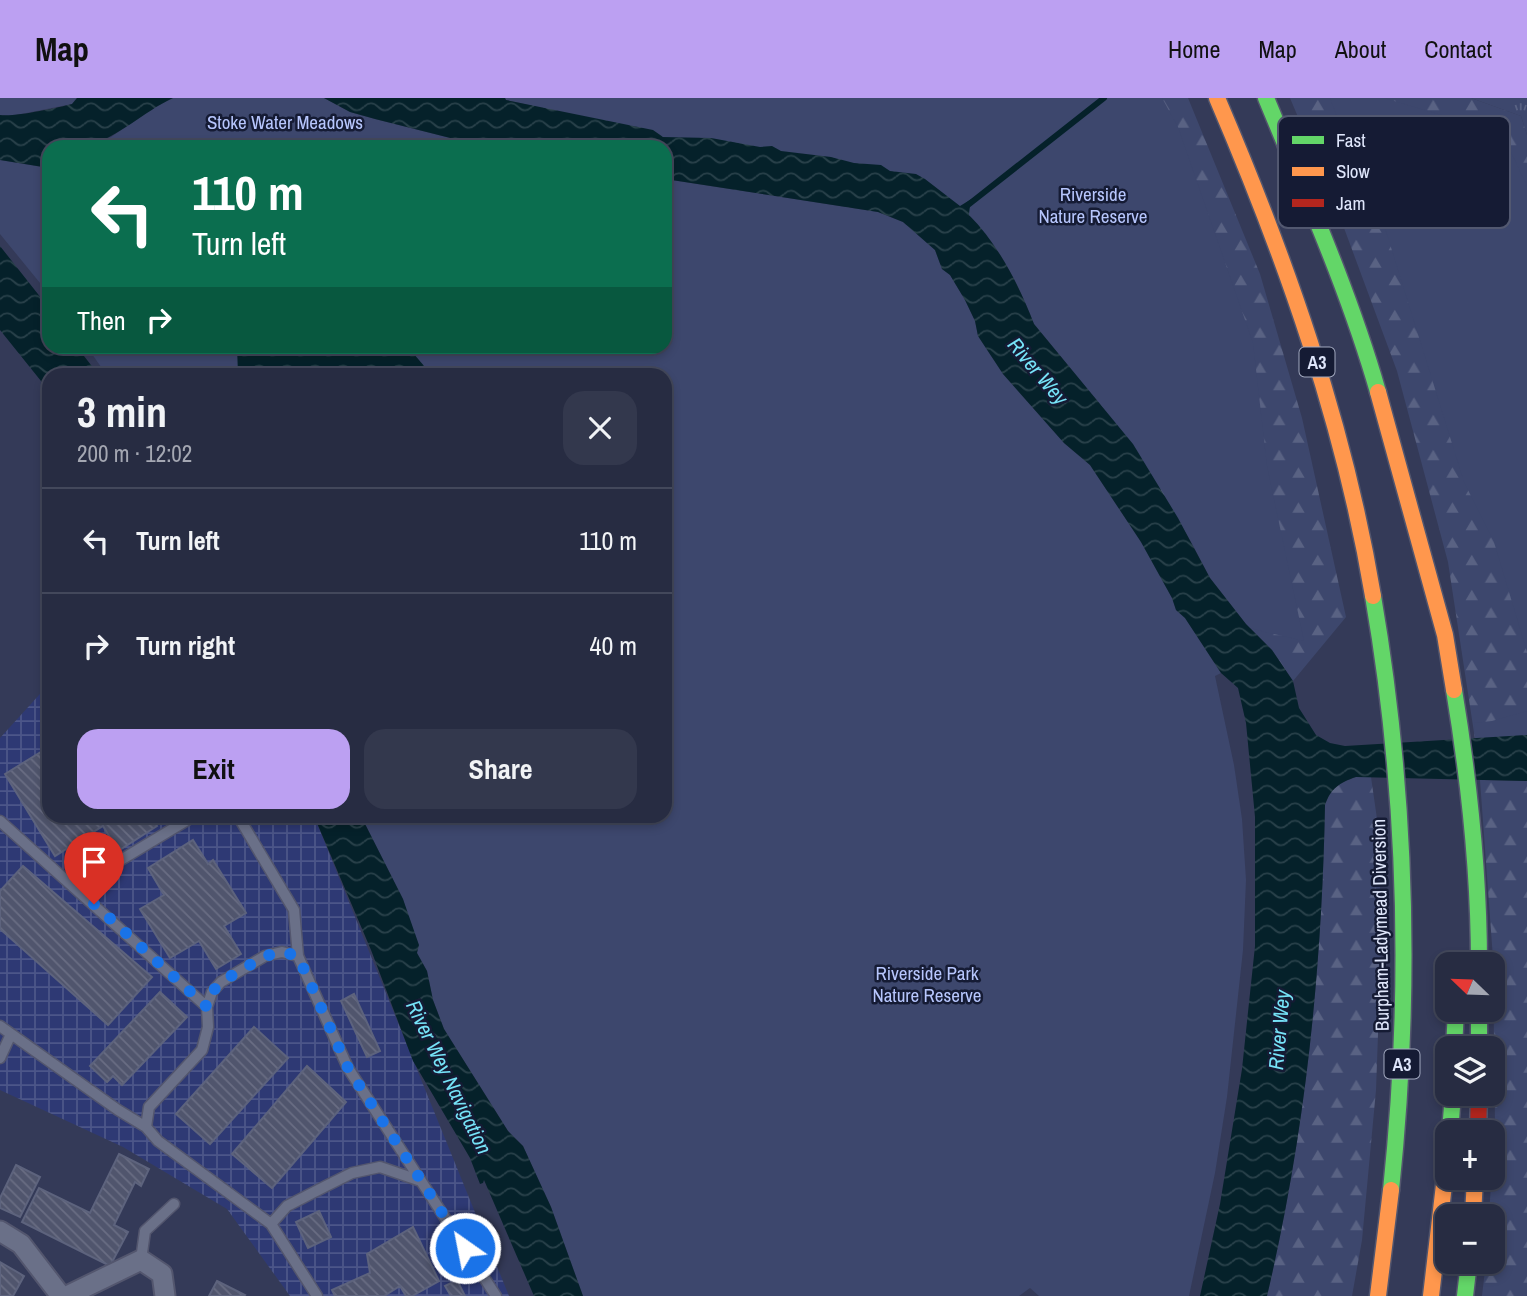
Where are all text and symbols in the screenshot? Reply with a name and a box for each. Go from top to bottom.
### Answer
text: Map [35,27,89,71]
text: Home [1168,33,1220,65]
text: Map [1258,33,1297,65]
text: About [1335,33,1386,65]
text: Contact [1424,33,1492,65]
park label: Stoke Water Meadows [207,109,363,135]
legend [1278,116,1510,228]
text: Fast [1336,127,1366,153]
text: Slow [1336,158,1371,184]
text: 110 m [192,159,304,225]
icon: left [77,168,168,259]
park label: Riverside Nature Reserve [1038,181,1148,229]
text: Jam [1336,190,1365,216]
text: Turn left [192,222,286,265]
icon: right [140,301,178,339]
text: Then [77,303,126,338]
water label: River Wey [1001,331,1076,412]
road number: A3 [1300,348,1334,376]
text: 3 min [77,384,167,440]
button: close [563,391,637,465]
text: 200 m · 12:02 [77,438,192,469]
icon: left [77,522,115,560]
text: Turn left [136,523,220,558]
text: 110 m [579,523,637,558]
icon: right [77,627,115,665]
text: Turn right [136,628,235,663]
text: 40 m [590,628,637,663]
button: Exit [77,729,350,809]
button: Share [364,729,637,809]
street label: Burpham-Ladymead Diversion [1365,819,1395,1031]
pin [64,832,124,904]
icon: arrive [75,843,113,881]
north arrow [1435,952,1505,1022]
map controls [1435,952,1505,1274]
park label: Riverside Park Nature Reserve [872,960,982,1008]
water label: River Wey [1261,988,1297,1071]
water label: River Wey Navigation [399,995,499,1159]
button: layers [1435,1036,1505,1106]
road number: A3 [1384,1049,1420,1079]
button: + [1435,1120,1505,1190]
button: − [1435,1204,1505,1274]
position arrow [428,1211,502,1285]

